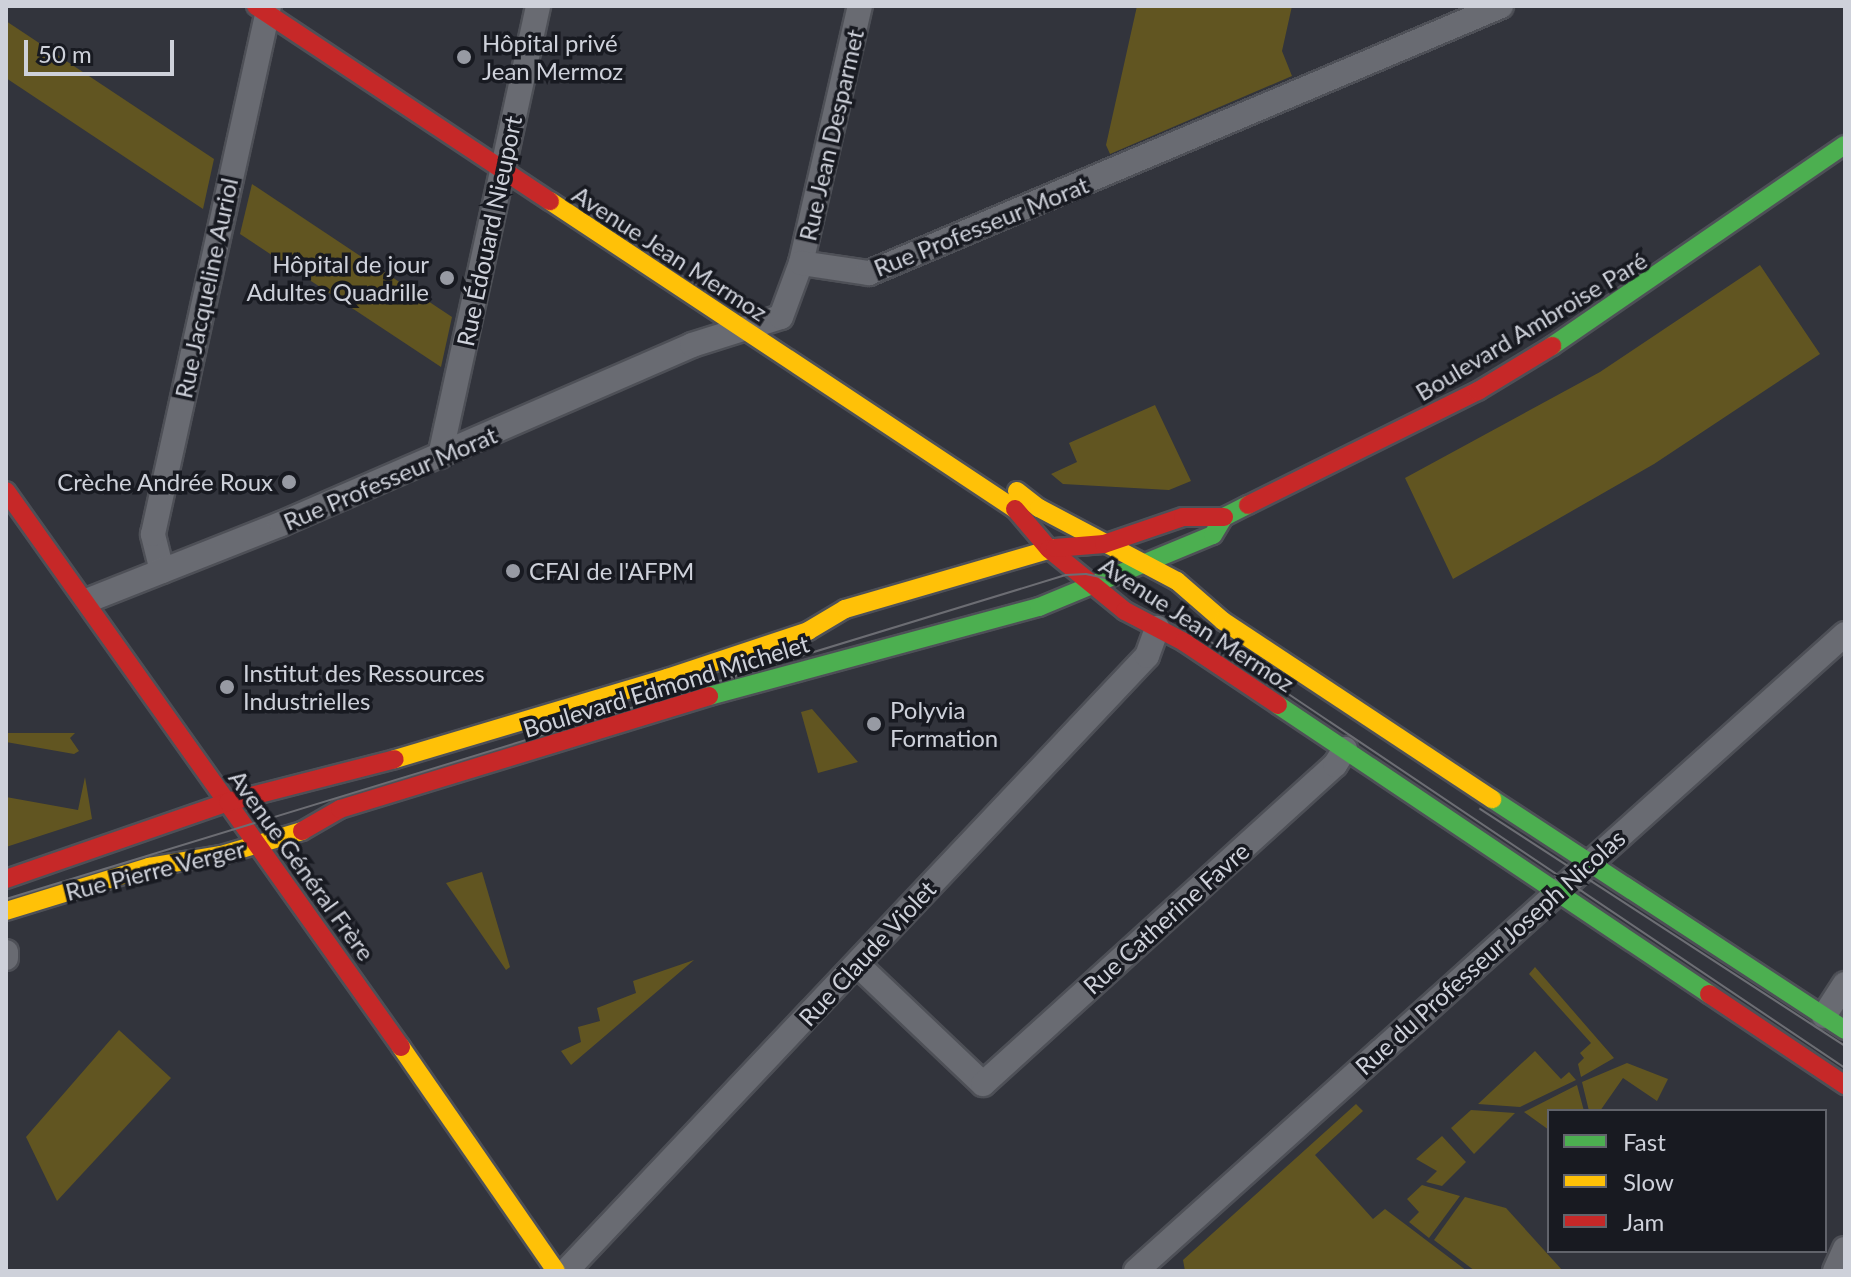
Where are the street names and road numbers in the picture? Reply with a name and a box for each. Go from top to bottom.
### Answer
street label: Rue Jean Desparmet [793,26,869,244]
street label: Rue Édouard Nieuport [451,113,527,349]
street label: Rue Professeur Morat [869,170,1093,282]
street label: Rue Jacqueline Auriol [168,175,244,401]
street label: Avenue Jean Mermoz [567,179,773,327]
street label: Boulevard Ambroise Paré [1410,245,1652,407]
street label: Rue Professeur Morat [279,420,501,536]
street label: Avenue Jean Mermoz [1094,550,1300,698]
street label: Boulevard Edmond Michelet [519,629,813,743]
street label: Avenue Général Frère [223,764,381,966]
street label: Rue du Professeur Joseph Nicolas [1349,823,1631,1081]
street label: Rue Pierre Verger [62,834,248,906]
street label: Rue Catherine Favre [1077,836,1255,1000]
street label: Rue Claude Violet [792,874,942,1032]

